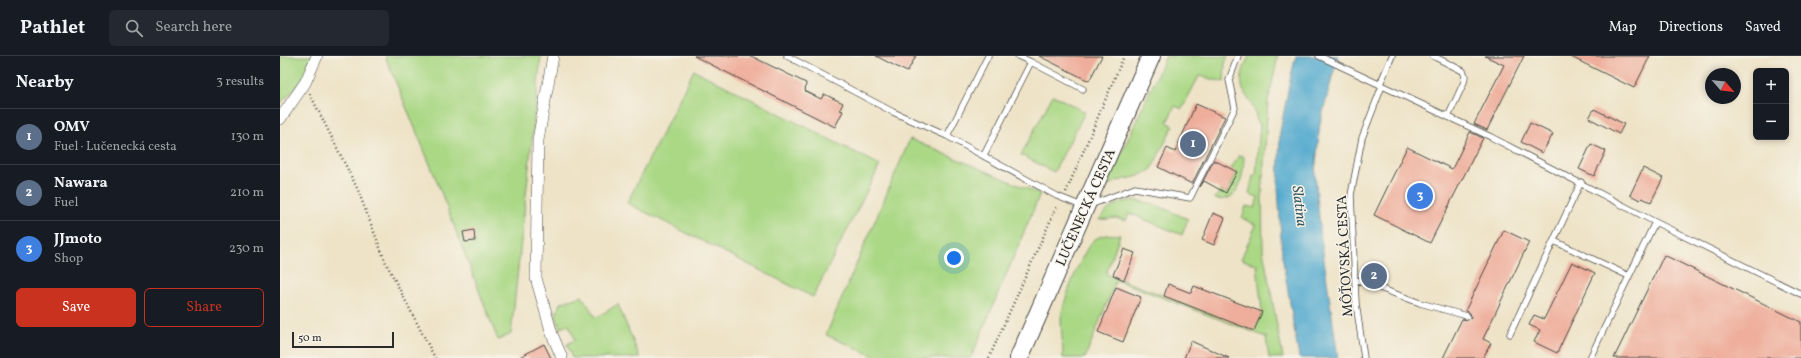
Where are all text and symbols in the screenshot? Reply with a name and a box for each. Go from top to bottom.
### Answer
search box [109,10,389,46]
text: Pathlet [20,15,85,41]
icon: search [123,17,145,39]
text: Search here [155,17,232,38]
text: Map [1609,18,1637,37]
text: Directions [1659,18,1723,37]
text: Saved [1745,18,1781,37]
north arrow [1705,68,1741,104]
map controls [1753,68,1789,140]
button: + [1753,68,1789,104]
text: Nearby [16,71,74,94]
text: 3 results [216,73,264,91]
button: − [1753,104,1789,140]
text: OMV [54,117,90,138]
text: 1 [26,128,32,146]
text: 130 m [231,128,264,146]
pin: 1 [1180,129,1206,159]
text: Fuel · Lučenecká cesta [54,138,177,156]
street label: LUČENECKÁ CESTA [1052,146,1121,269]
text: Nawara [54,173,108,194]
pin: 3 [1407,181,1433,211]
text: 2 [26,184,32,202]
text: 210 m [230,184,264,202]
water label: Slatina [1286,184,1311,228]
text: Fuel [54,194,78,212]
street label: MÔŤOVSKÁ CESTA [1332,194,1358,317]
text: JJmoto [54,229,102,250]
text: 3 [26,240,32,258]
text: 230 m [229,240,264,258]
your location [944,248,964,268]
text: Shop [54,250,83,268]
pin: 2 [1361,261,1387,291]
button: Save [16,288,136,327]
button: Share [144,288,264,327]
scale bar [292,330,394,349]
text: 50 m [298,331,322,346]

